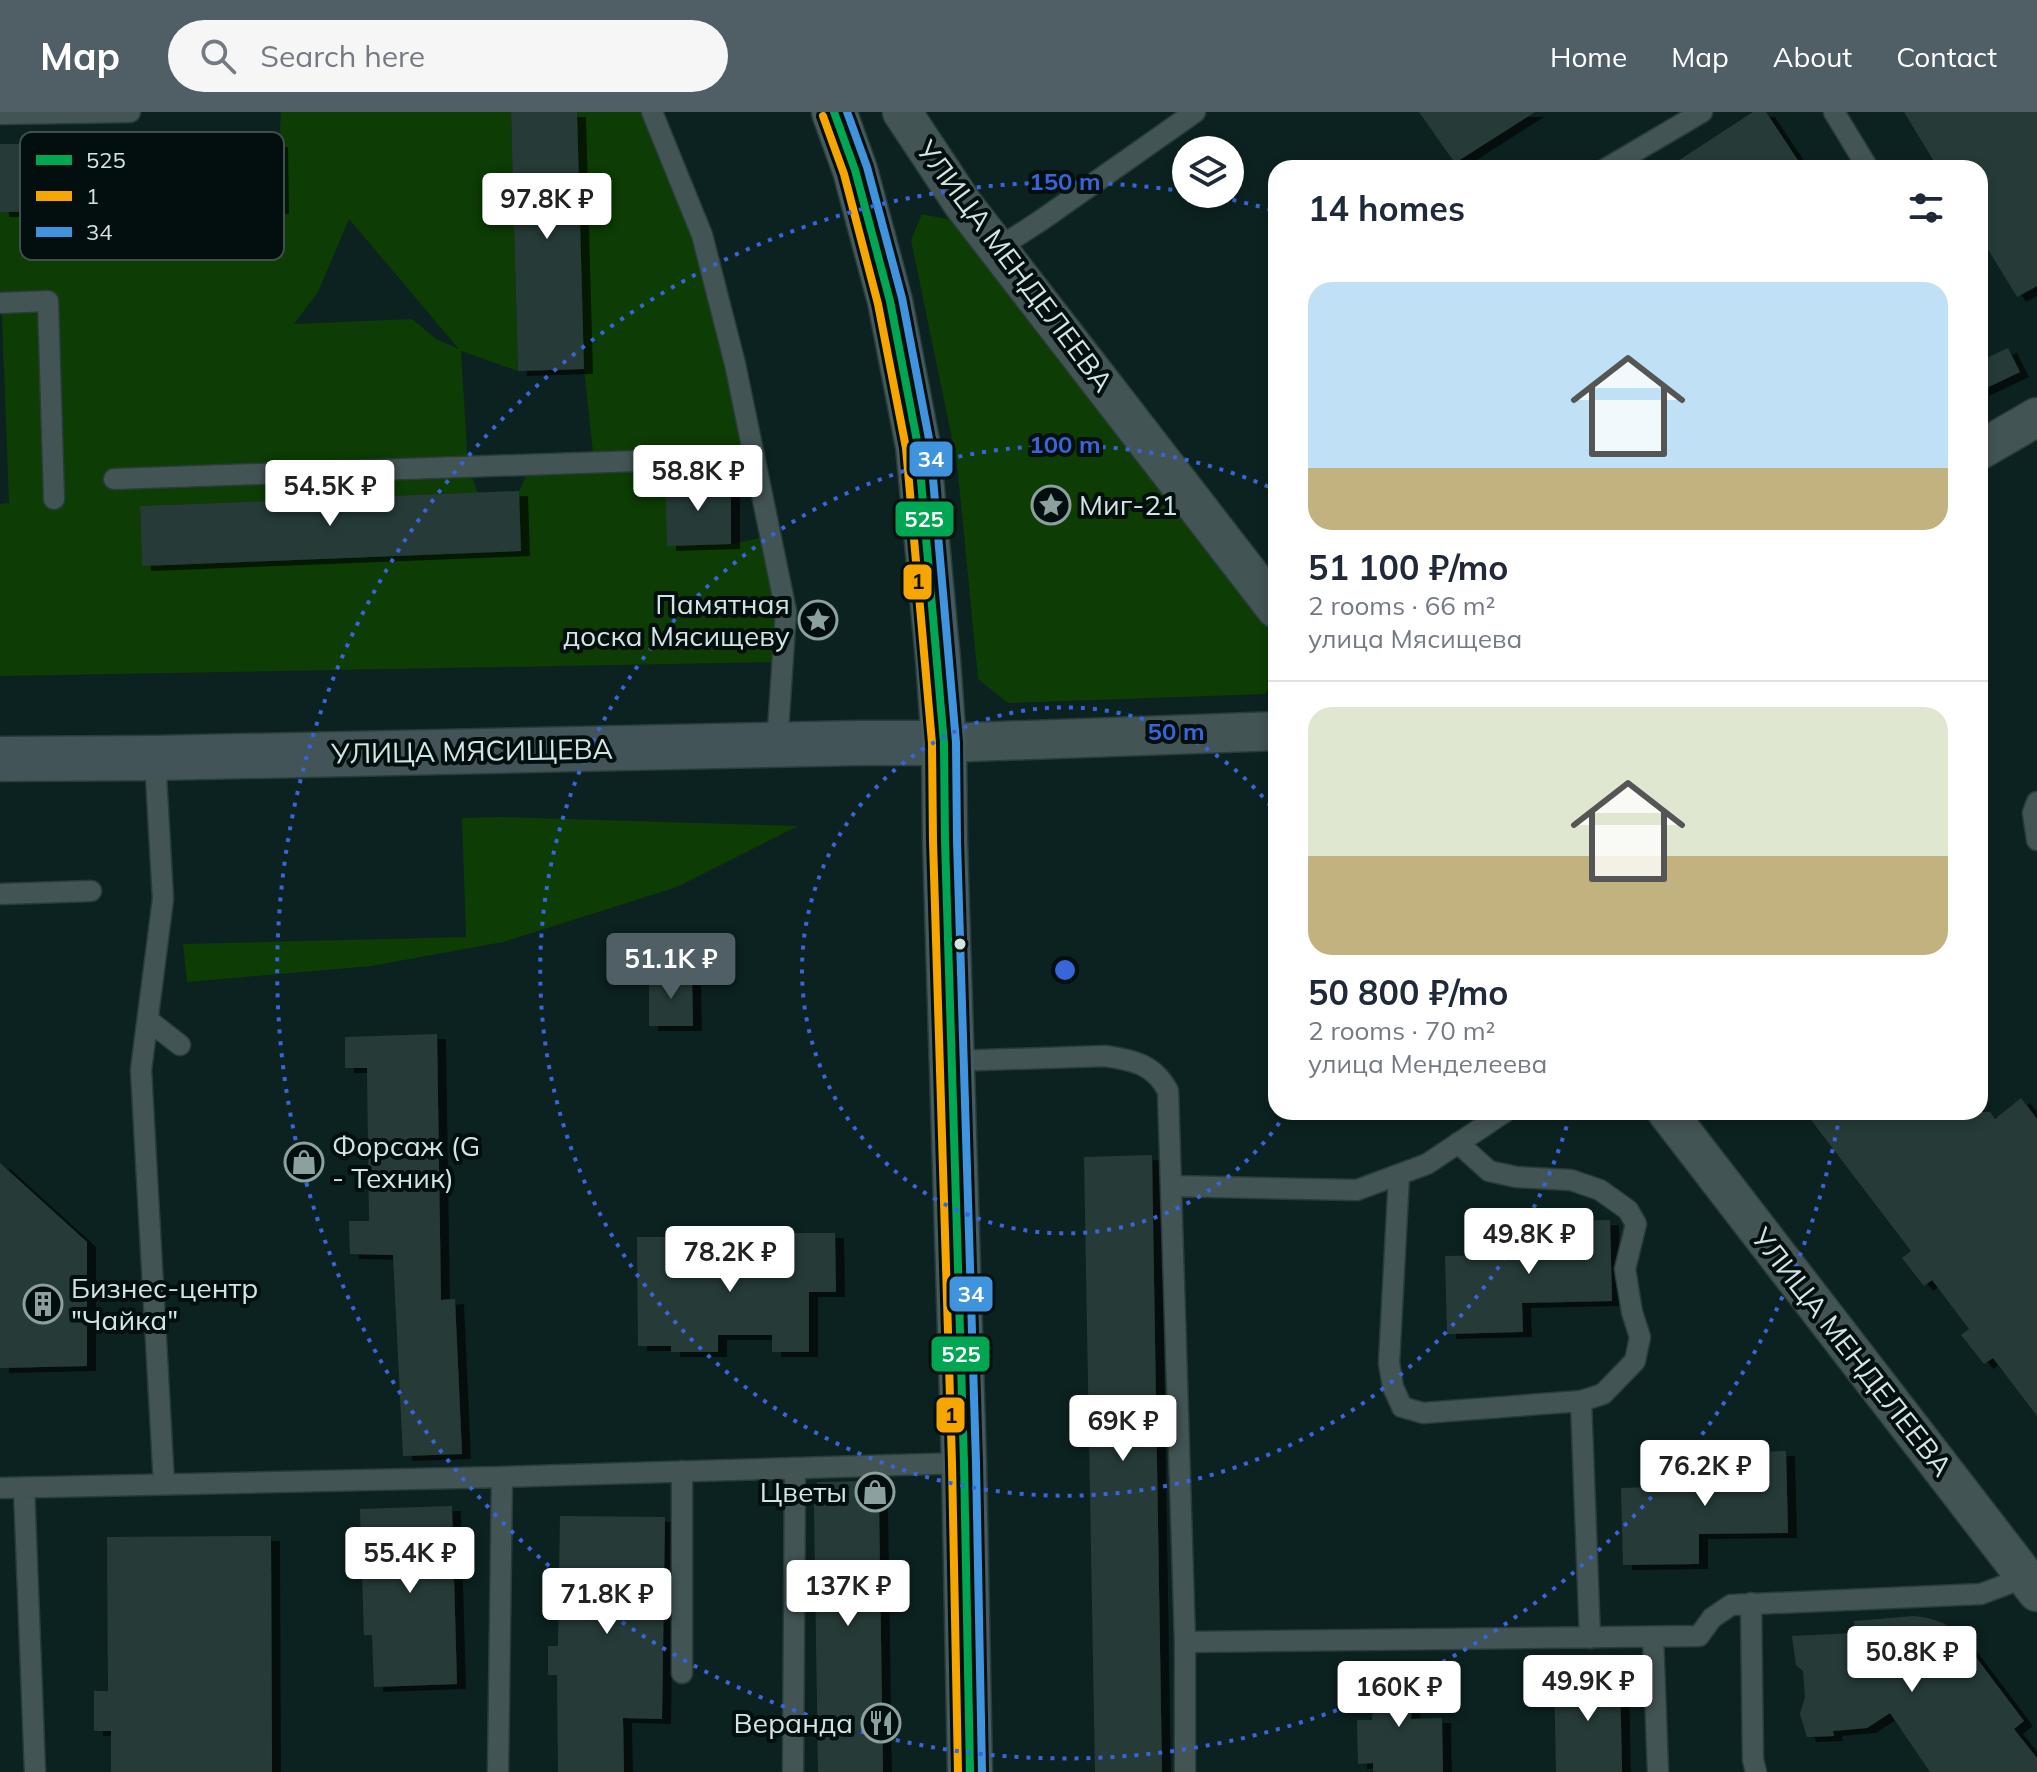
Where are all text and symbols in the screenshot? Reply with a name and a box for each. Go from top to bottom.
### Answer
search box [168,20,728,92]
text: Map [40,32,120,80]
icon: search [196,34,240,78]
text: Search here [260,37,425,75]
text: Home [1550,39,1627,74]
text: Map [1671,39,1729,74]
text: About [1773,39,1852,74]
text: Contact [1896,39,1997,74]
legend [20,132,284,260]
street label: УЛИЦА МЕНДЕЛЕЕВА [909,132,1122,399]
map controls [1172,136,1244,208]
button: layers [1172,136,1244,208]
text: 525 [86,146,126,174]
text: 150 m [1029,166,1101,196]
pin: 97.8K ₽ [473,173,621,241]
text: 1 [86,182,99,210]
text: 97.8K ₽ [500,182,594,215]
icon: filters [1904,186,1948,230]
text: 14 homes [1308,187,1465,230]
text: 34 [86,218,112,246]
icon: home [1556,334,1700,478]
text: 100 m [1029,429,1101,459]
line badge: 34 [908,440,954,478]
pin: 58.8K ₽ [624,445,772,513]
text: 34 [918,445,944,473]
text: 58.8K ₽ [651,454,745,487]
pin: 54.5K ₽ [256,460,404,528]
text: 54.5K ₽ [283,469,377,502]
place icon: Миг-21 [1030,484,1072,526]
place label: Миг-21 [1079,487,1178,522]
line badge: 525 [894,500,955,538]
text: 525 [904,505,944,533]
text: 51 100 ₽/mo [1308,546,1508,589]
line badge: 1 [902,563,933,601]
text: 1 [911,567,925,595]
place label: Памятная доска Мясищеву [563,586,790,653]
text: 2 rooms · 66 m² [1308,589,1495,622]
place icon: Памятная доска Мясищеву [797,599,839,641]
text: улица Мясищева [1308,622,1522,655]
text: 50 m [1148,716,1204,746]
street label: УЛИЦА МЯСИЩЕВА [330,731,614,770]
icon: home [1556,759,1700,903]
pin: 51.1K ₽ [597,933,745,1001]
unlabelled marker [952,936,968,952]
text: 51.1K ₽ [624,942,718,975]
centre of rings [1051,956,1079,984]
text: 50 800 ₽/mo [1308,971,1508,1014]
text: 2 rooms · 70 m² [1308,1014,1495,1047]
text: улица Менделеева [1308,1047,1547,1080]
place label: Форсаж (G - Техник) [332,1128,480,1195]
shop icon: Форсаж (G - Техник) [283,1141,325,1183]
pin: 49.8K ₽ [1455,1208,1603,1276]
text: 49.8K ₽ [1482,1217,1576,1250]
street label: УЛИЦА МЕНДЕЛЕЕВА [1744,1220,1961,1483]
pin: 78.2K ₽ [656,1226,804,1294]
text: 78.2K ₽ [683,1235,777,1268]
place label: Бизнес-центр "Чайка" [71,1270,258,1337]
line badge: 34 [948,1275,994,1313]
text: 34 [958,1280,984,1308]
building icon: Бизнес-центр "Чайка" [22,1283,64,1325]
line badge: 525 [930,1335,991,1373]
text: 525 [941,1340,981,1368]
pin: 69K ₽ [1067,1395,1179,1463]
line badge: 1 [935,1396,966,1434]
text: 1 [944,1401,958,1429]
text: 69K ₽ [1087,1404,1159,1437]
pin: 76.2K ₽ [1631,1440,1779,1508]
text: 76.2K ₽ [1658,1449,1752,1482]
shop icon: Цветы [854,1471,896,1513]
place label: Цветы [760,1474,847,1509]
pin: 55.4K ₽ [336,1527,484,1595]
text: 55.4K ₽ [363,1536,457,1569]
pin: 137K ₽ [783,1560,913,1628]
pin: 71.8K ₽ [533,1568,681,1636]
text: 137K ₽ [805,1569,891,1602]
text: 71.8K ₽ [560,1577,654,1610]
pin: 50.8K ₽ [1838,1626,1986,1694]
text: 50.8K ₽ [1865,1635,1959,1668]
pin: 49.9K ₽ [1514,1655,1662,1723]
pin: 160K ₽ [1334,1661,1464,1729]
text: 49.9K ₽ [1541,1664,1635,1697]
text: 160K ₽ [1356,1670,1442,1703]
restaurant icon: Веранда [860,1702,902,1744]
place label: Веранда [733,1705,853,1740]

